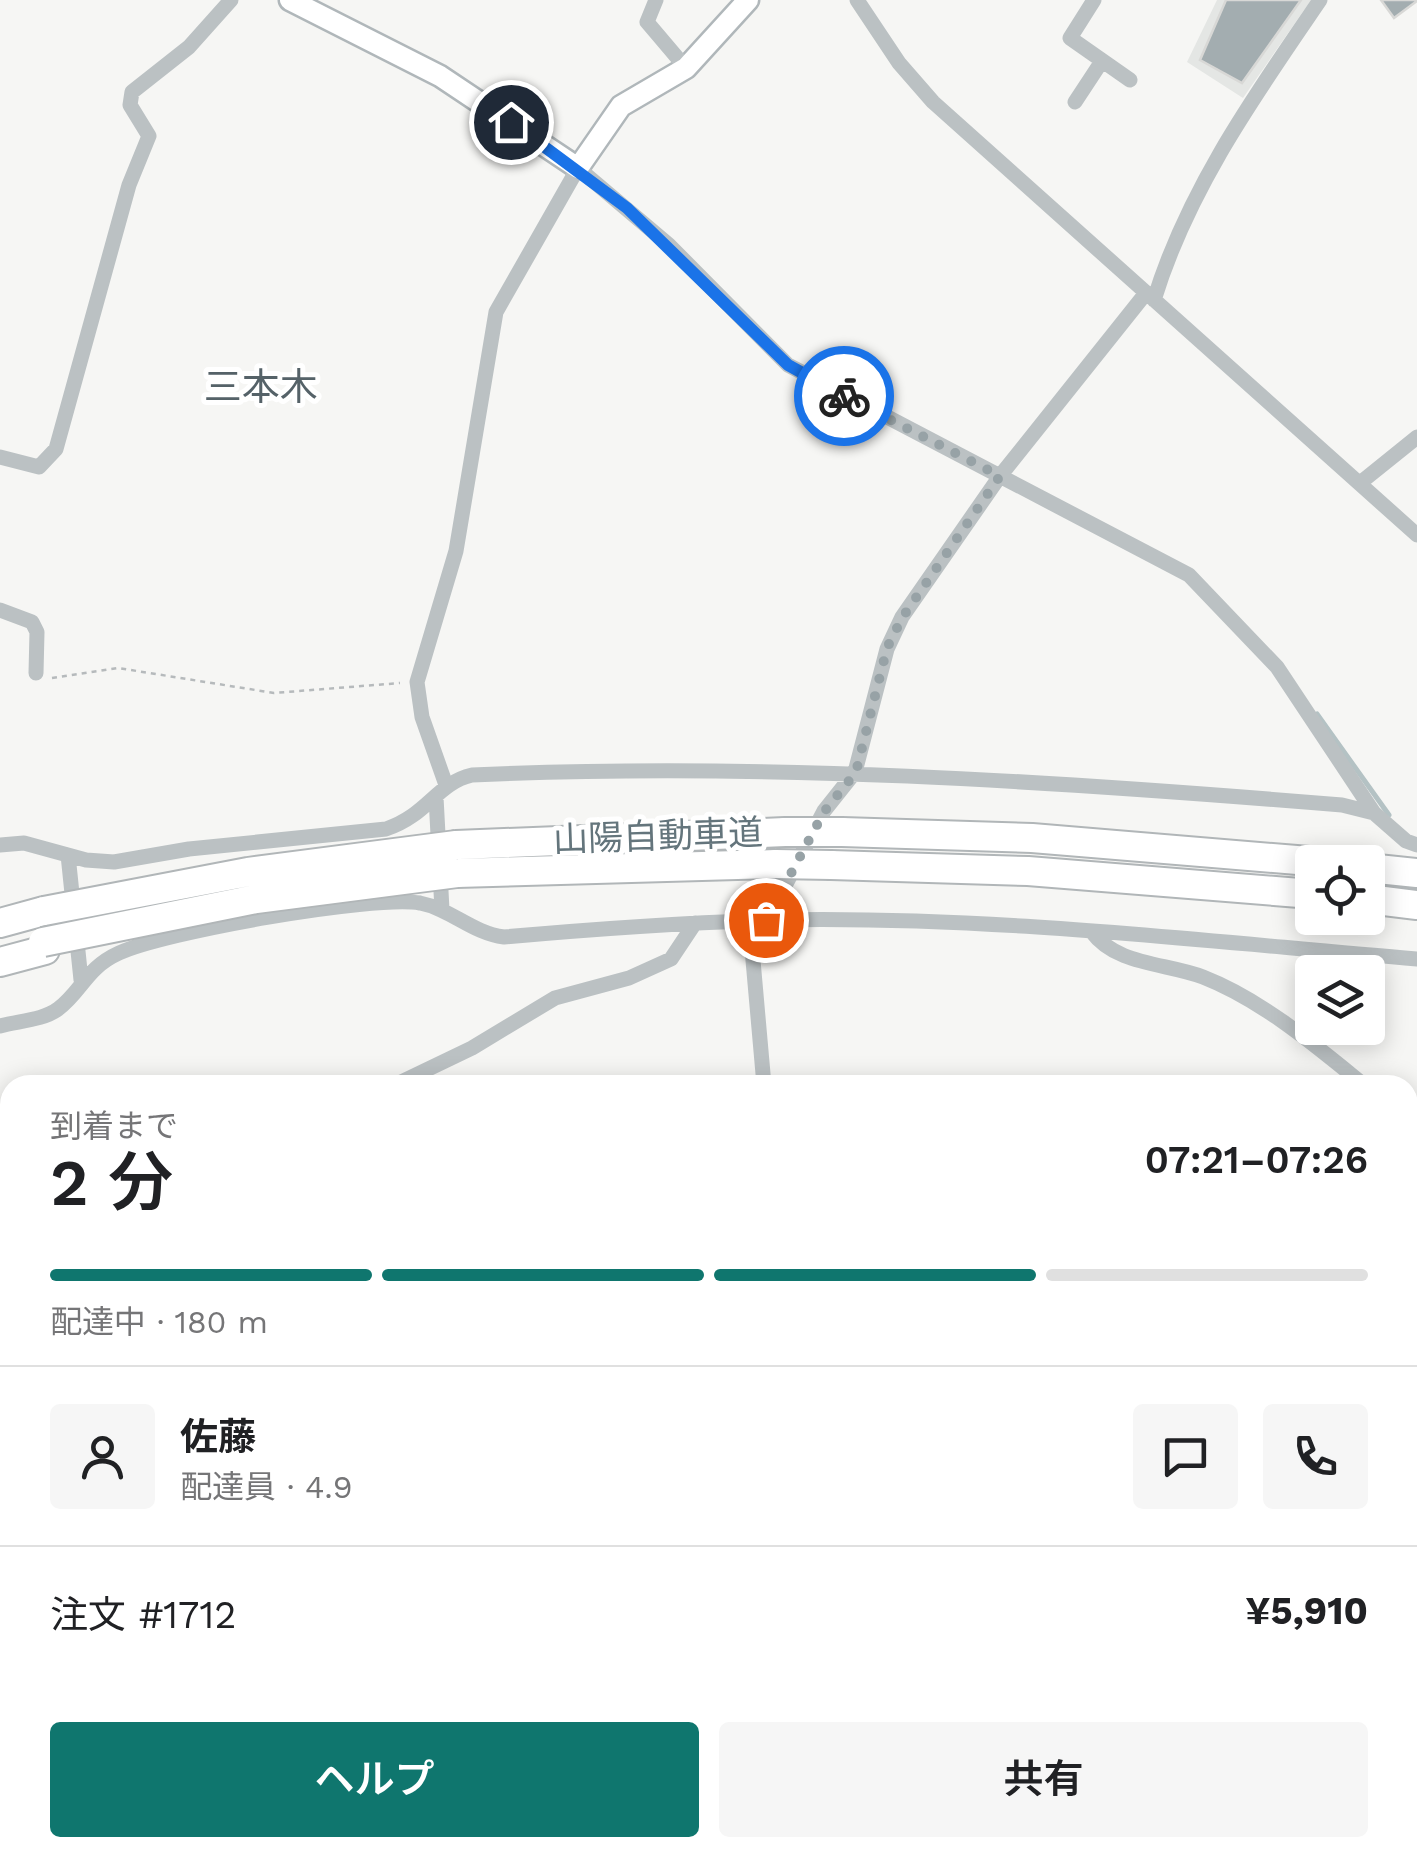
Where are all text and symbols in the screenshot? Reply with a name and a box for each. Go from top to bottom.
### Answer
pin [469,80,554,165]
icon: home [484,95,539,150]
courier [794,346,894,446]
district label: 三本木 [204,365,318,409]
icon: bike [817,369,872,424]
street label: 山陽自動車道 [552,811,764,861]
map controls [1295,845,1385,1045]
button: locate [1295,845,1385,935]
pin [724,878,809,963]
icon: bag [739,893,794,948]
button: layers [1295,955,1385,1045]
text: 到着まで [50,1107,178,1145]
text: 07:21–07:26 [1145,1138,1368,1182]
text: 2 分 [50,1145,173,1221]
text: 配達中 · 180 m [50,1303,268,1341]
button: person [50,1404,155,1509]
button: chat [1133,1404,1238,1509]
button: phone [1263,1404,1368,1509]
text: 佐藤 [180,1415,256,1459]
text: 配達員 · 4.9 [180,1468,353,1506]
text: ¥5,910 [1245,1589,1368,1633]
text: 注文 #1712 [50,1593,236,1637]
button: ヘルプ [50,1722,699,1837]
button: 共有 [719,1722,1368,1837]

